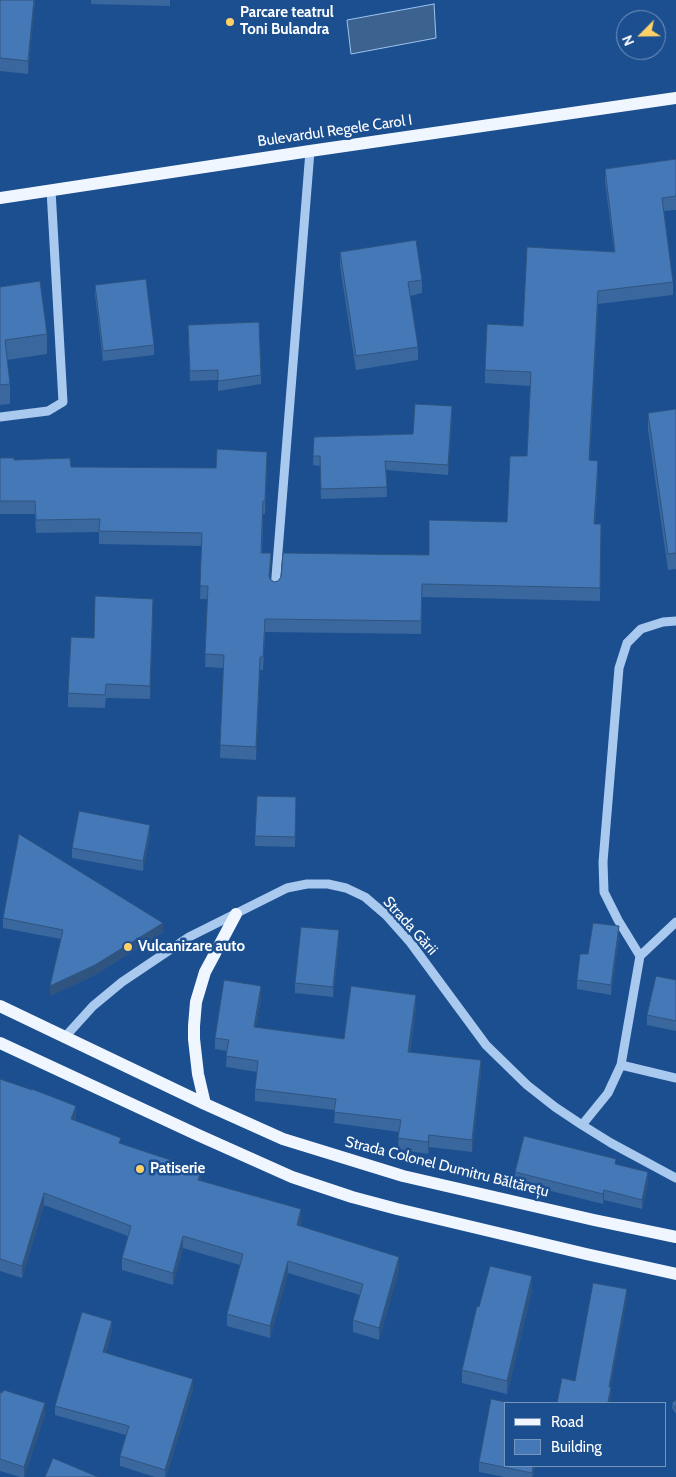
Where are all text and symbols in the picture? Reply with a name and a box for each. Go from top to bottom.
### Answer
place label: Parcare teatrul Toni Bulandra [240,4,334,39]
north arrow [616,10,666,60]
marker: Parcare teatrul Toni Bulandra [224,16,236,28]
text: N [618,32,638,49]
street label: Bulevardul Regele Carol I [256,111,414,151]
street label: Strada Gării [379,893,441,959]
place label: Vulcanizare auto [138,938,245,956]
marker: Vulcanizare auto [122,941,134,953]
street label: Strada Colonel Dumitru Băltărețu [343,1133,551,1201]
place label: Patiserie [150,1160,205,1178]
marker: Patiserie [134,1163,146,1175]
legend [503,1402,666,1467]
text: Road [551,1413,584,1431]
text: Building [551,1438,602,1456]

